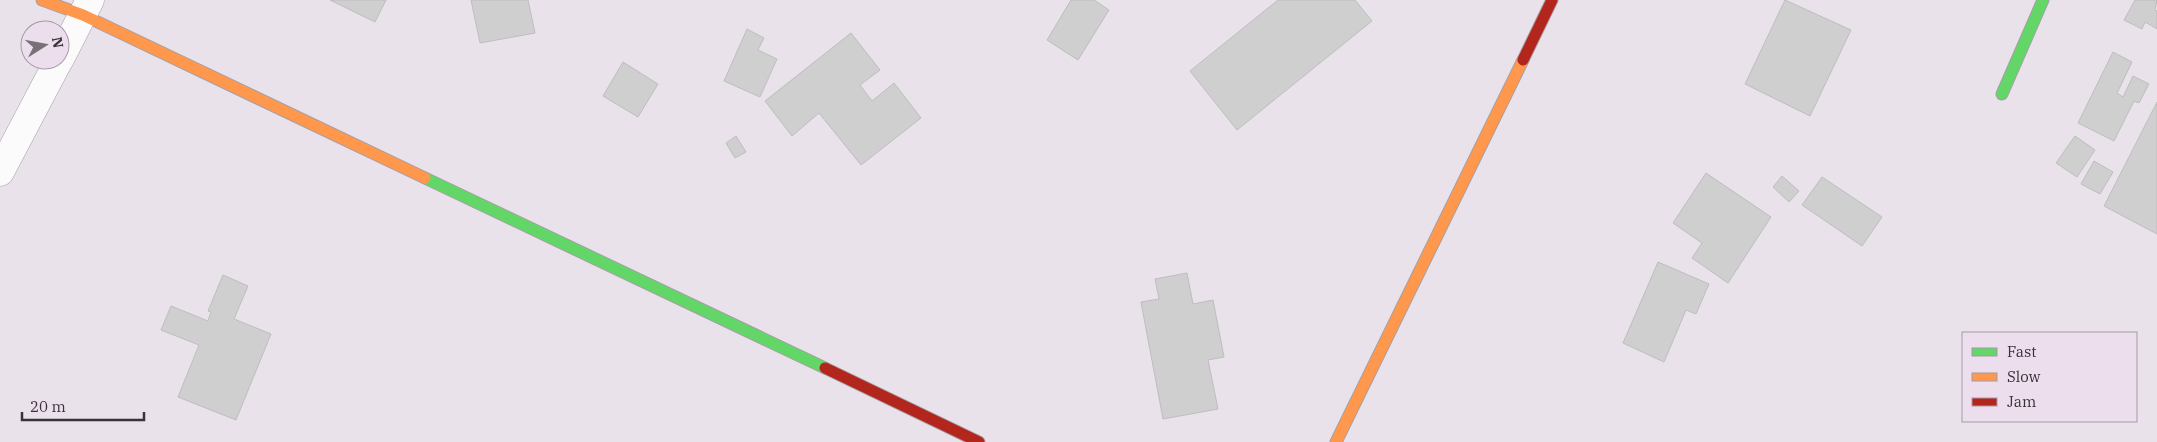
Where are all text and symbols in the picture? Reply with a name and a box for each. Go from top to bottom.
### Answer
north arrow [20,20,70,70]
text: N [48,35,68,50]
legend [1962,332,2137,422]
text: Fast [2007,342,2037,361]
text: Slow [2007,367,2041,386]
scale bar [22,390,145,422]
text: Jam [2007,392,2036,411]
text: 20 m [30,397,66,416]

